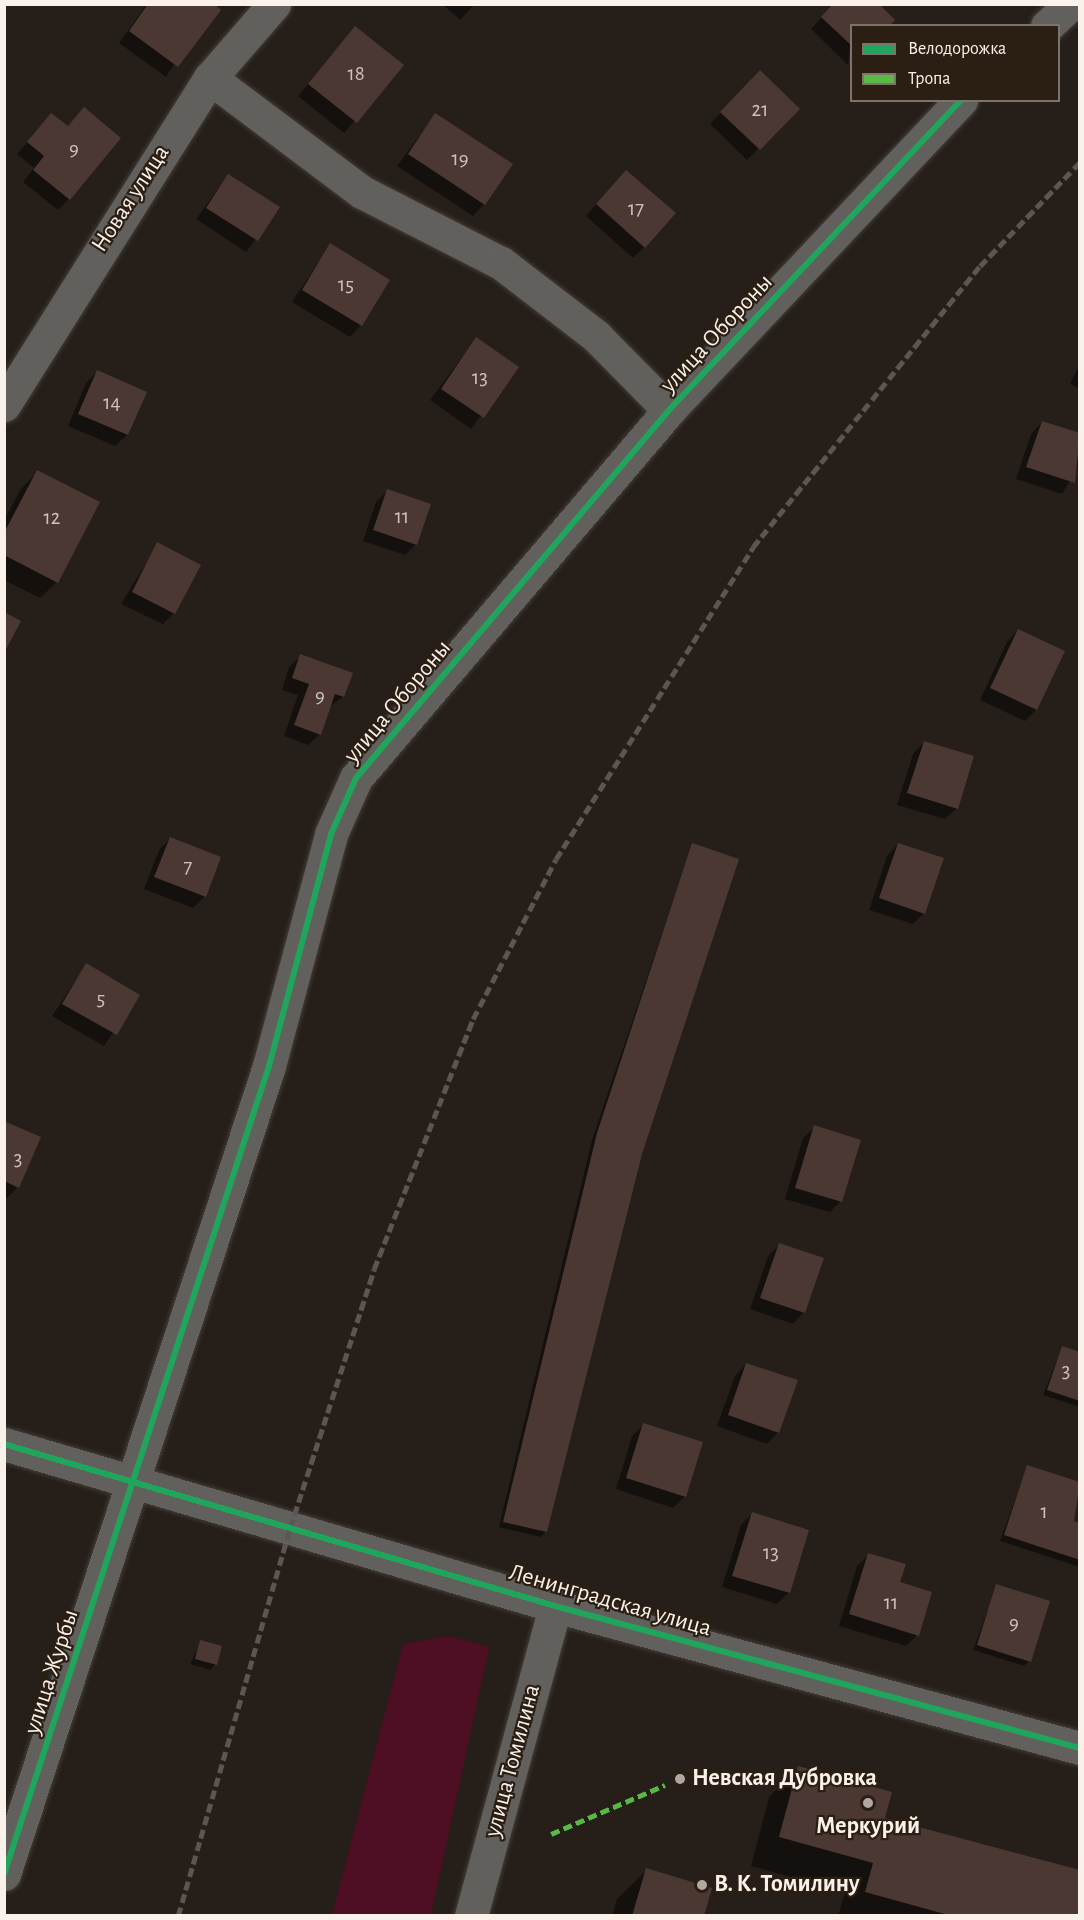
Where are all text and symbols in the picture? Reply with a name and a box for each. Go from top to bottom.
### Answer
legend [850,24,1060,102]
text: Велодорожка [908,40,1006,58]
house number: 18 [347,61,365,87]
text: Тропа [908,70,951,88]
house number: 21 [752,97,768,123]
house number: 9 [69,136,79,162]
street label: Новая улица [86,140,176,258]
house number: 19 [451,146,469,172]
house number: 17 [628,196,644,222]
street label: улица Обороны [655,269,779,399]
house number: 15 [338,272,354,298]
house number: 13 [472,365,488,391]
house number: 14 [103,390,121,416]
house number: 11 [395,504,409,530]
house number: 12 [44,505,60,531]
street label: улица Обороны [338,635,458,769]
house number: 9 [315,683,325,709]
house number: 7 [184,854,192,880]
house number: 5 [97,986,105,1012]
house number: 3 [14,1146,22,1172]
house number: 3 [1062,1358,1070,1384]
house number: 1 [1040,1499,1048,1525]
house number: 13 [763,1540,779,1566]
street label: Ленинградская улица [506,1558,714,1644]
house number: 11 [884,1590,898,1616]
street label: улица Журбы [18,1606,86,1738]
house number: 9 [1009,1610,1019,1636]
street label: улица Томилина [479,1682,547,1840]
place label: Невская Дубровка [692,1765,877,1793]
marker: Невская Дубровка [673,1772,687,1786]
marker: Меркурий [861,1796,875,1810]
place label: Меркурий [816,1813,920,1841]
place label: В. К. Томилину [714,1871,860,1899]
marker: В. К. Томилину [695,1878,709,1892]

